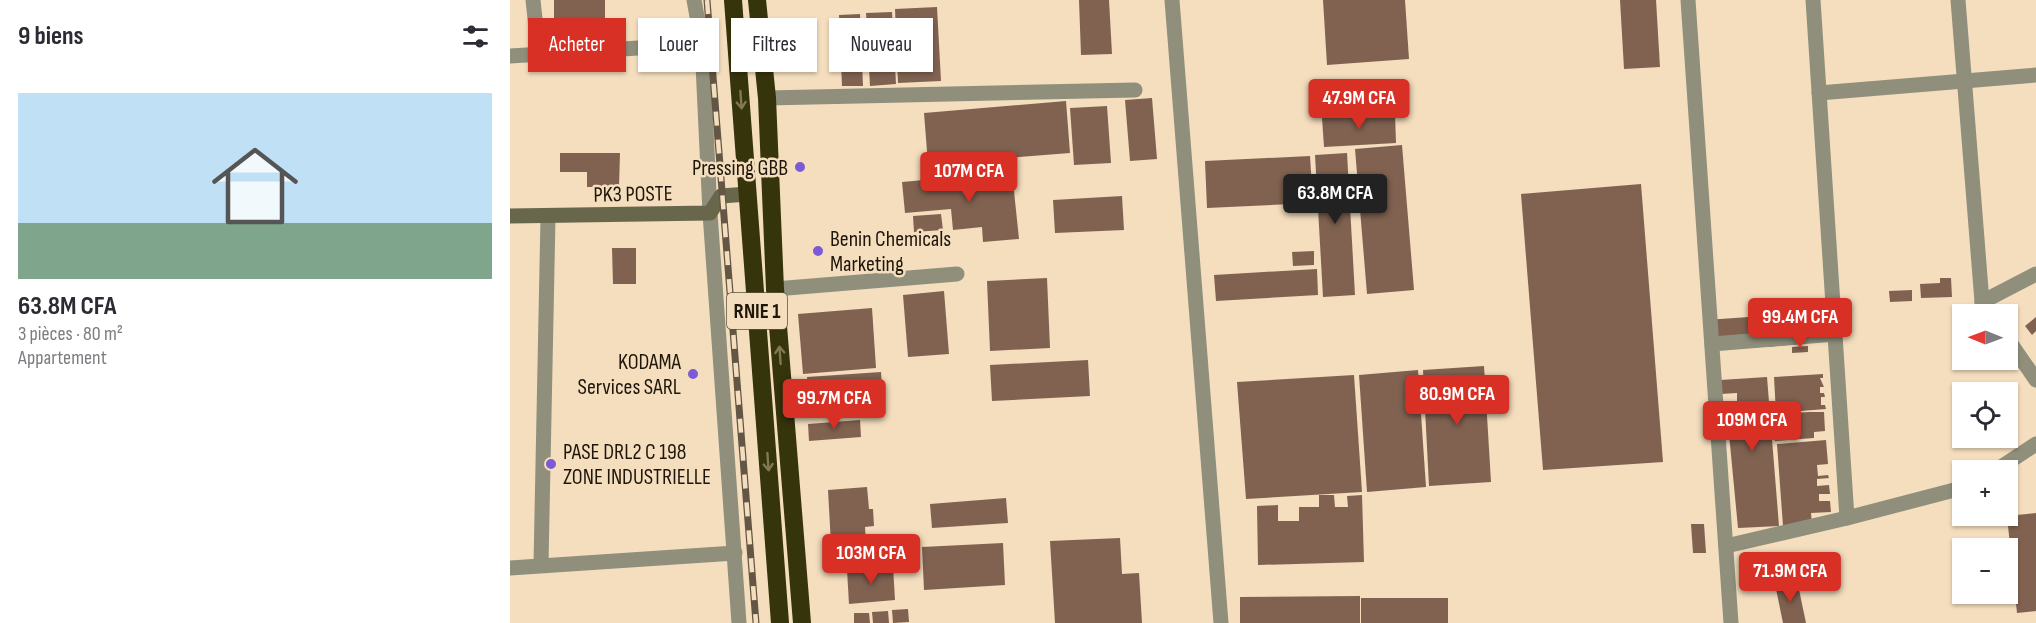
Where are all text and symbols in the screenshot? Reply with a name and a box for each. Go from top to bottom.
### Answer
chip: Acheter [528,18,626,72]
chip: Louer [638,18,719,72]
chip: Filtres [731,18,817,72]
chip: Nouveau [829,18,933,72]
icon: filters [459,20,492,53]
text: 9 biens [18,21,84,52]
pin: 47.9M CFA [1290,79,1428,130]
text: 47.9M CFA [1322,86,1396,110]
one-way arrow [736,90,747,110]
icon: home [201,132,309,240]
pin: 107M CFA [907,152,1031,203]
place label: Pressing GBB [692,155,788,182]
text: 107M CFA [934,159,1004,183]
marker: Pressing GBB [793,160,807,174]
pin: 63.8M CFA [1266,174,1404,225]
street label: PK3 POSTE [593,180,673,209]
text: 63.8M CFA [1297,181,1373,205]
place label: Benin Chemicals Marketing [830,226,951,278]
marker: Benin Chemicals Marketing [811,244,825,258]
text: 63.8M CFA [18,291,116,322]
road number: RNIE 1 [727,293,787,329]
pin: 99.4M CFA [1731,298,1869,349]
north arrow [1952,304,2018,370]
map controls [1952,304,2018,604]
text: 99.4M CFA [1762,305,1838,329]
text: 3 pièces · 80 m² [18,322,123,346]
text: Appartement [18,346,107,370]
one-way arrow [774,346,785,366]
place label: KODAMA Services SARL [578,349,682,401]
marker: KODAMA Services SARL [686,367,700,381]
pin: 80.9M CFA [1388,375,1526,426]
pin: 99.7M CFA [765,379,903,430]
text: 80.9M CFA [1419,382,1495,406]
button: locate [1952,382,2018,448]
text: 99.7M CFA [797,386,871,410]
pin: 109M CFA [1690,401,1814,452]
text: 109M CFA [1717,408,1787,432]
place label: PASE DRL2 C 198 ZONE INDUSTRIELLE [563,439,711,491]
one-way arrow [763,452,774,472]
marker: PASE DRL2 C 198 ZONE INDUSTRIELLE [544,457,558,471]
button: + [1952,460,2018,526]
pin: 103M CFA [809,534,933,585]
button: − [1952,538,2018,604]
text: 103M CFA [836,541,906,565]
pin: 71.9M CFA [1721,552,1859,603]
text: 71.9M CFA [1753,559,1827,583]

